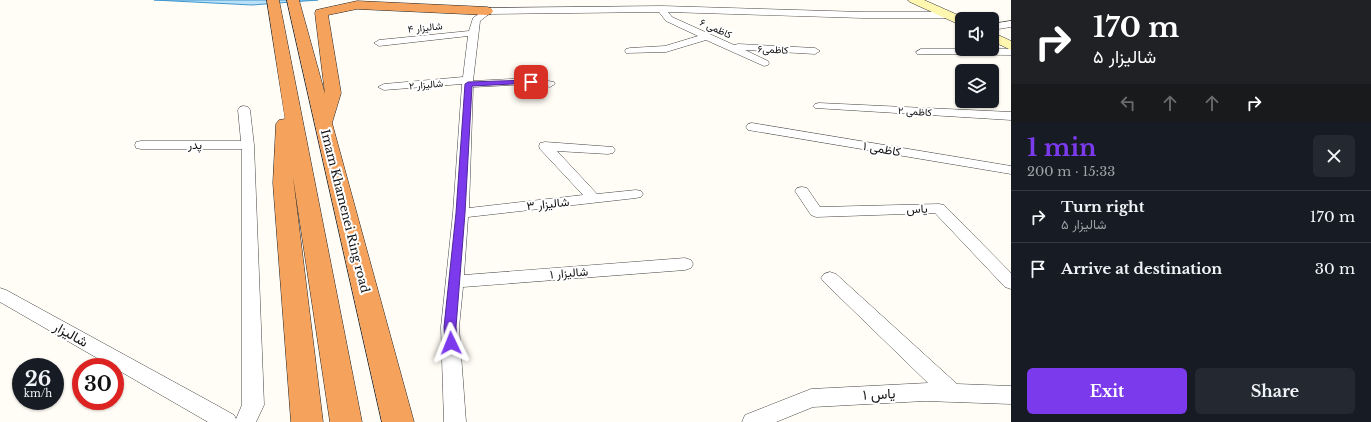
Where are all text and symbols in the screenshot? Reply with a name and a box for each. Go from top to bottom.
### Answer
text: 170 m [1093,10,1179,45]
map controls [955,12,999,108]
button: sound [955,12,999,56]
street label: کاظمی ۶ [698,16,734,41]
icon: right [1027,16,1079,68]
street label: شالیزار ۴ [407,19,443,36]
street label: کاظمی۶ [757,42,789,57]
text: شالیزار ۵ [1093,46,1156,68]
button: layers [955,64,999,108]
pin [514,65,548,99]
icon: arrive [520,71,542,93]
street label: شالیزار ۲ [408,77,444,92]
icon: left [1117,92,1139,114]
icon: ahead [1159,92,1181,114]
icon: ahead [1201,92,1223,114]
icon: right [1243,92,1265,114]
street label: کاظمی ۲ [898,104,933,119]
street label: Imam Khamenei Ring road [318,128,373,294]
text: 1 min [1027,133,1097,162]
button: close [1313,135,1355,177]
street label: پدر [187,137,202,153]
street label: کاظمی ۱ [862,138,902,160]
text: 200 m · 15:33 [1027,163,1115,180]
street label: شالیزار ۳ [526,194,570,214]
text: Turn right [1061,197,1144,216]
street label: یاس [906,201,928,217]
icon: right [1027,206,1049,228]
text: 170 m [1310,207,1355,226]
text: شالیزار ۵ [1061,216,1107,233]
icon: arrive [1027,258,1049,280]
text: Arrive at destination [1061,259,1222,278]
text: 30 m [1315,259,1355,278]
street label: شالیزار ۱ [549,263,589,283]
street label: شالیزار [50,317,91,351]
position arrow [430,322,472,364]
speed limit sign: 30 [72,358,124,410]
text: 26 [25,367,51,391]
button: Exit [1027,368,1187,414]
button: Share [1195,368,1355,414]
street label: یاس ۱ [862,384,896,404]
text: km/h [24,387,52,400]

